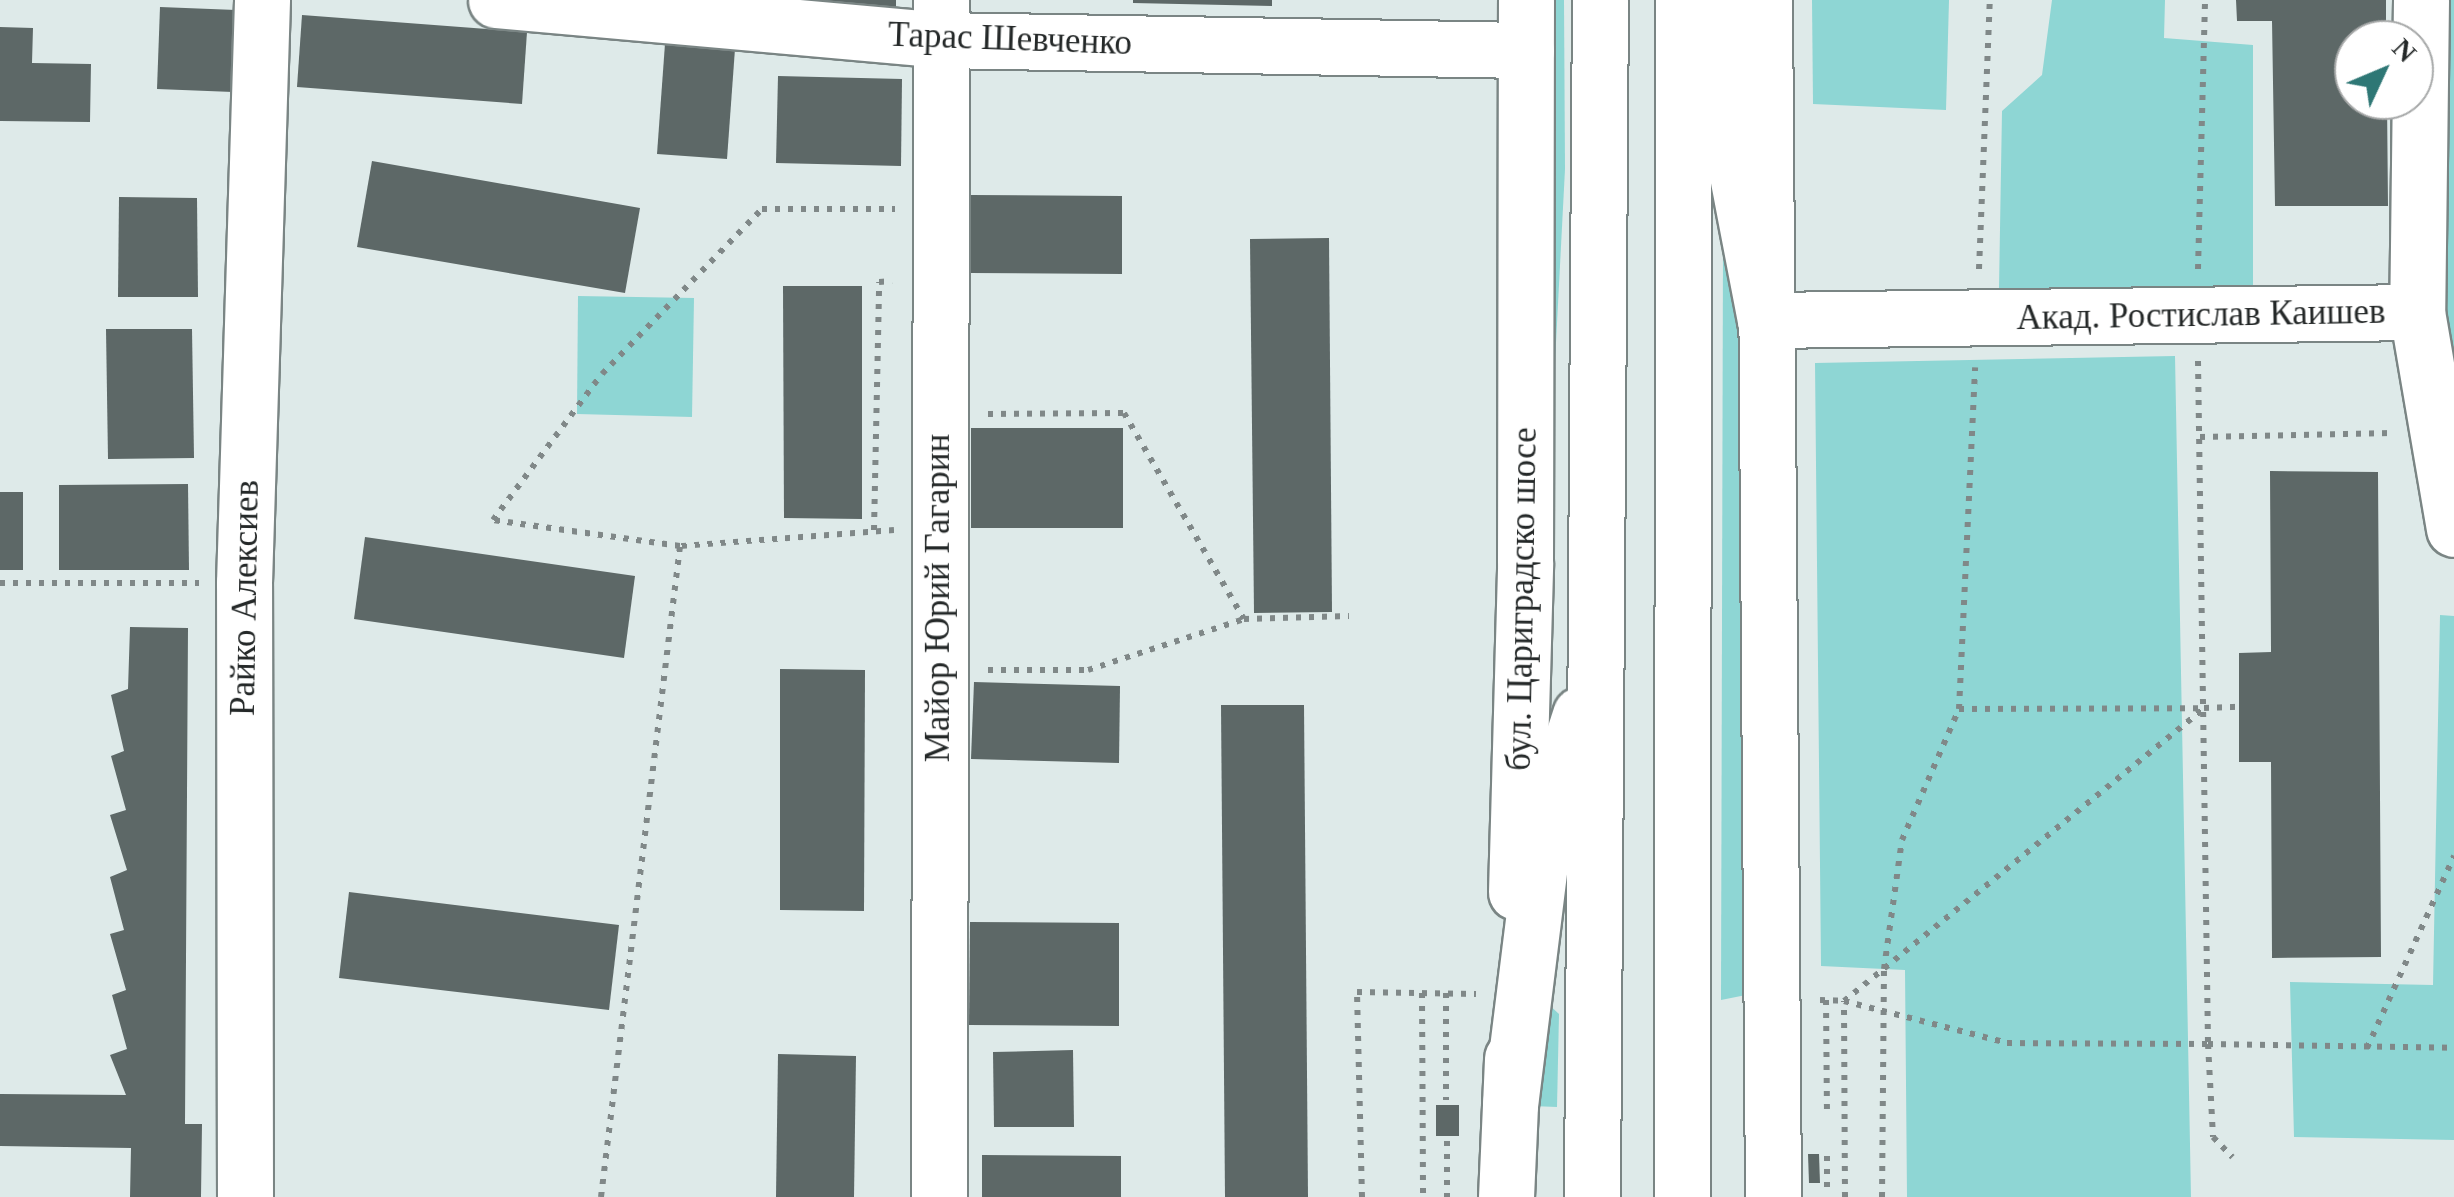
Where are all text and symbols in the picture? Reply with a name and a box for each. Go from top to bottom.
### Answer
street label: Тарас Шевченко [887,14,1133,64]
north arrow [2334,20,2434,120]
text: N [2386,32,2423,68]
street label: Акад. Ростислав Каишев [2016,291,2386,339]
street label: бул. Цариградско шосе [1498,427,1546,771]
street label: Майор Юрий Гагарин [917,434,959,762]
street label: Райко Алексиев [222,480,268,716]

